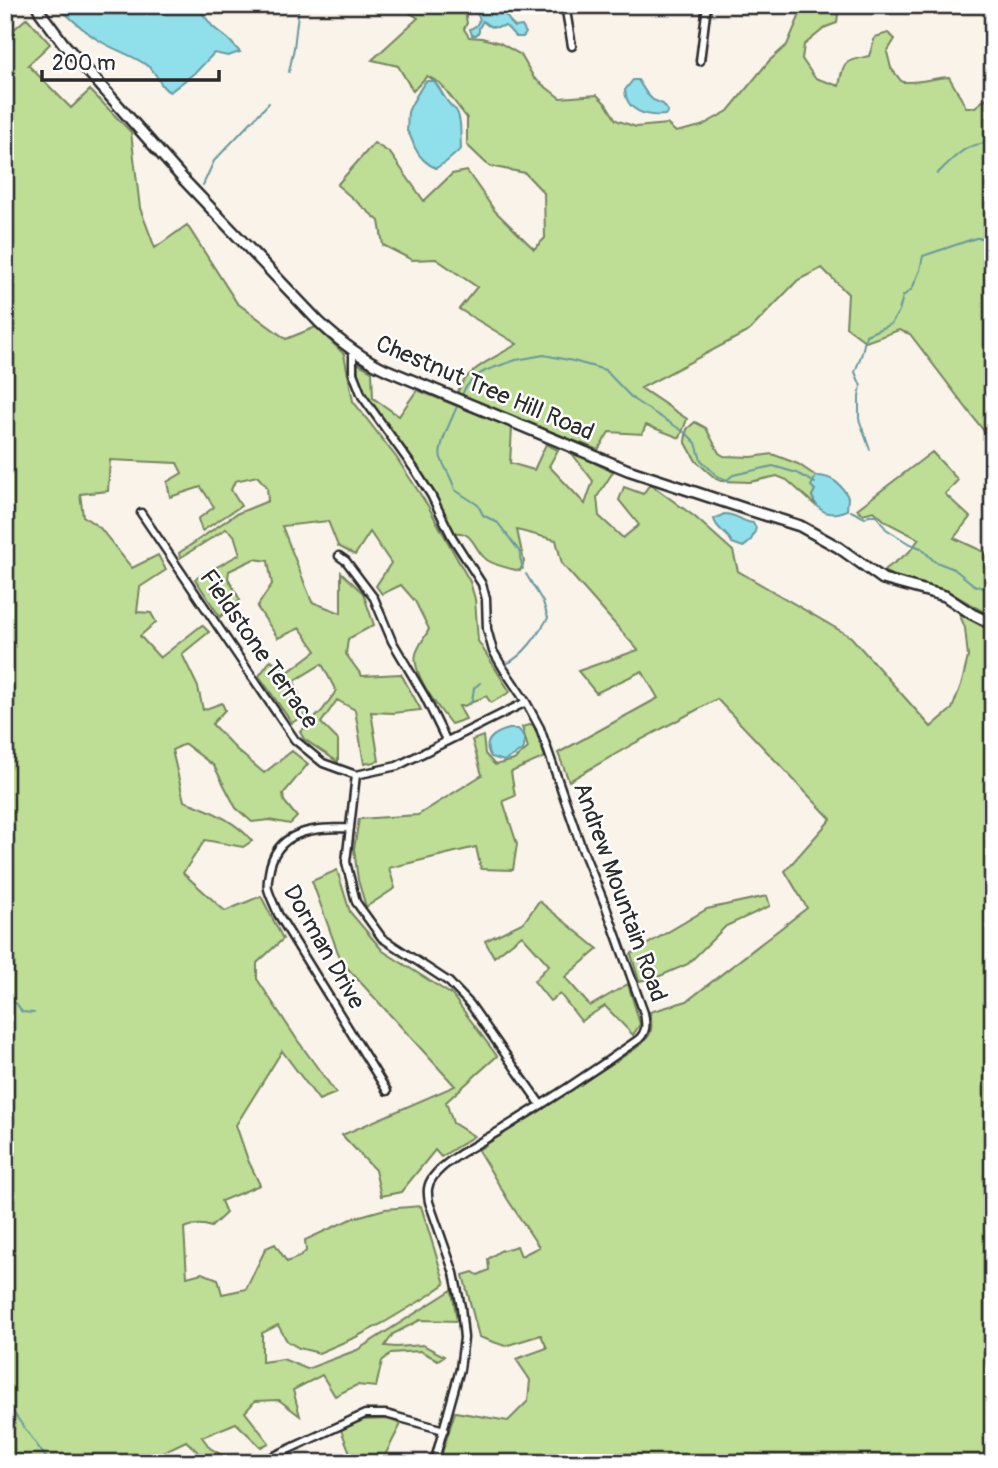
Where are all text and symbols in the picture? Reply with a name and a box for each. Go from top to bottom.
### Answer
scale bar [42,38,219,82]
text: 200 m [52,50,116,77]
street label: Chestnut Tree Hill Road [372,329,598,447]
street label: Fieldstone Terrace [193,564,325,734]
street label: Andrew Mountain Road [567,778,673,1006]
street label: Dorman Drive [277,880,371,1014]

